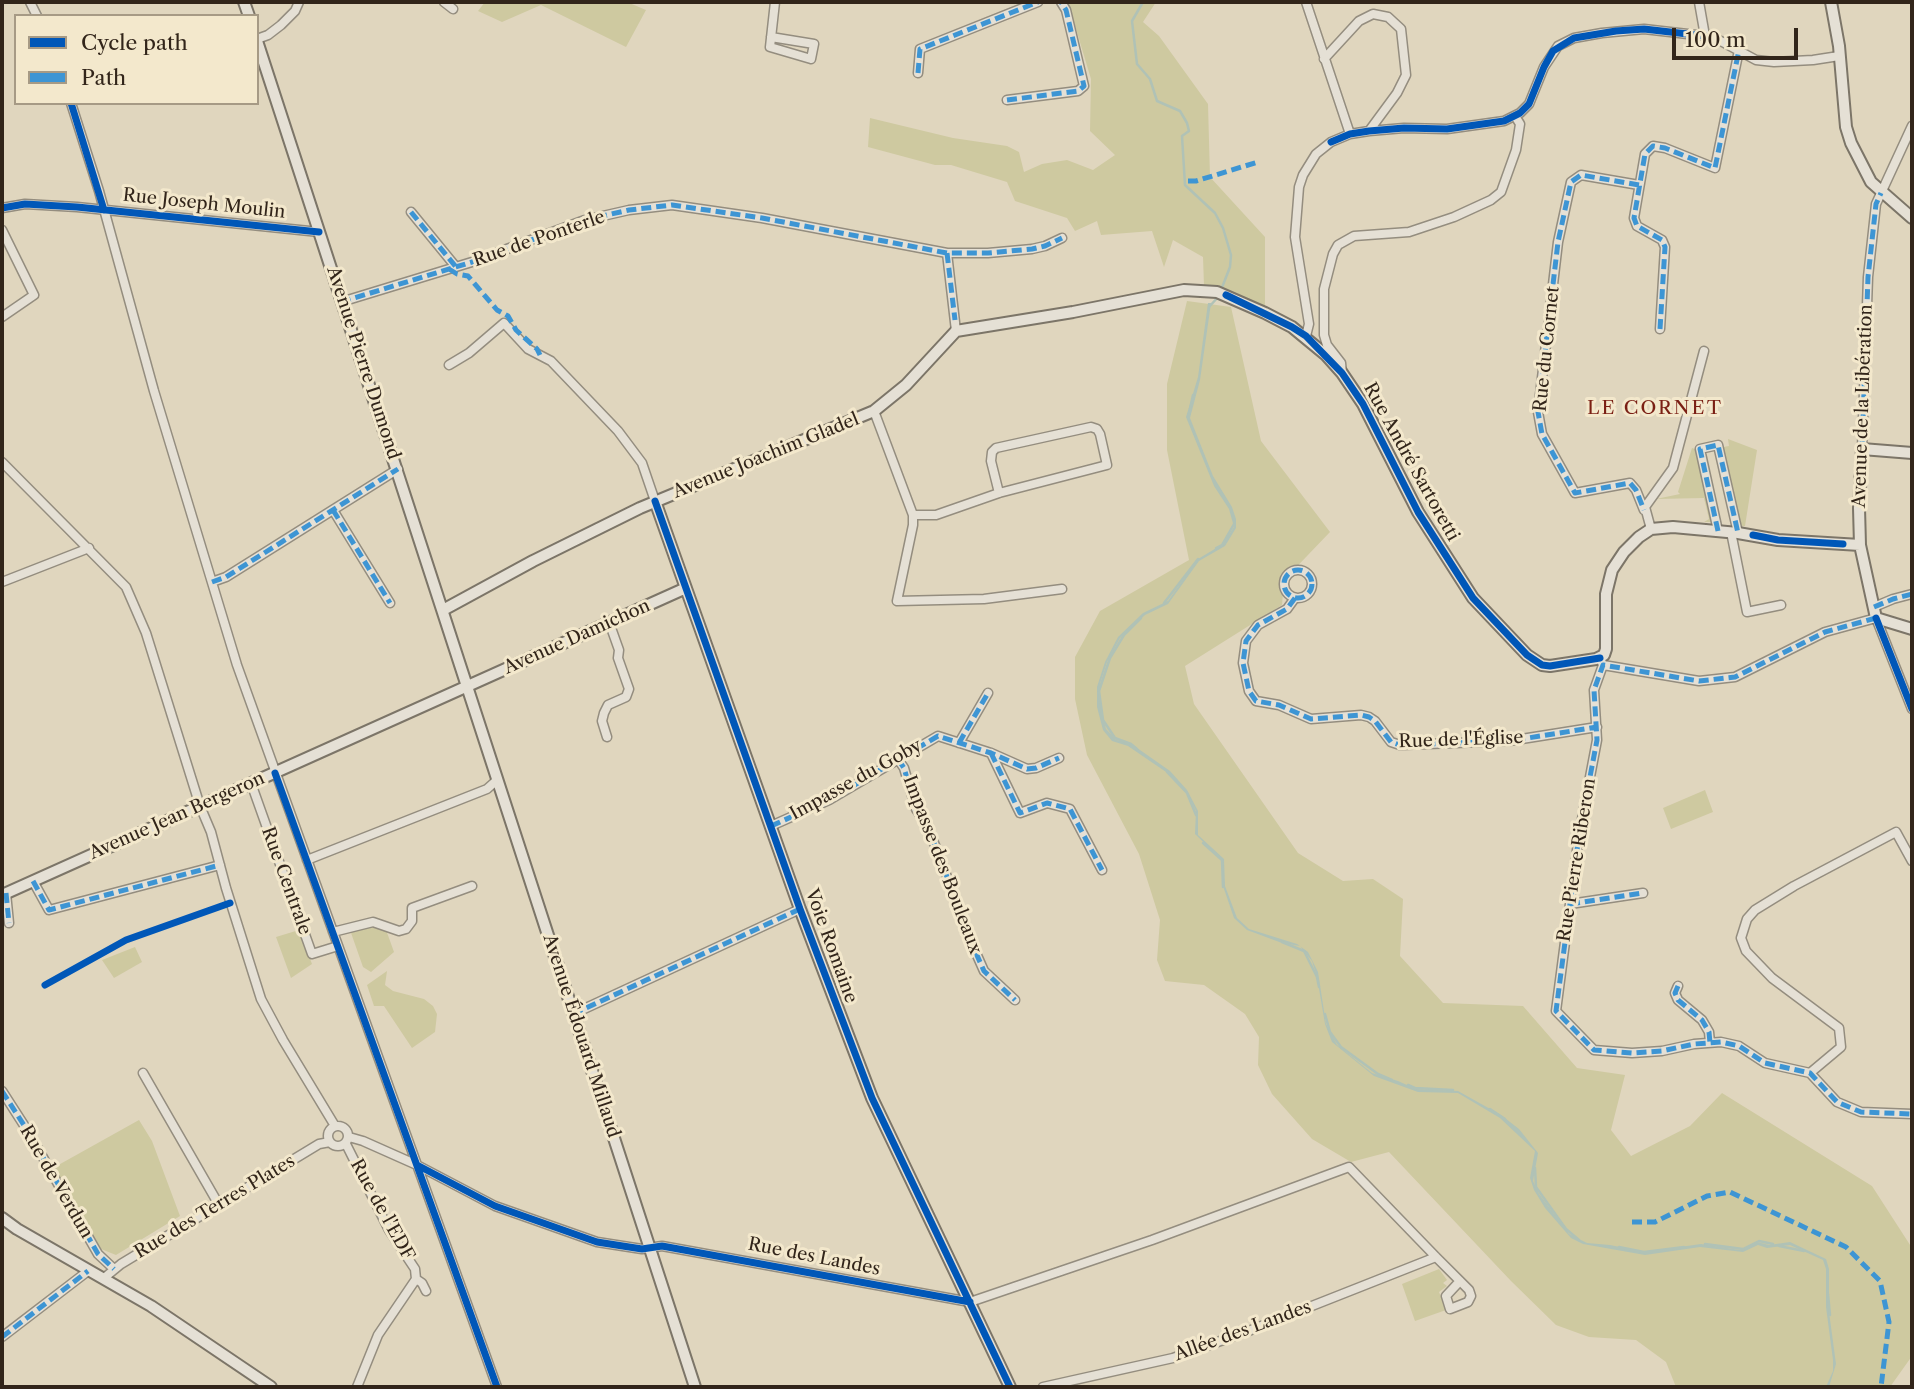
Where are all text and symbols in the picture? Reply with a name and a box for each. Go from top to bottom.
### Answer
legend [14,14,259,105]
scale bar [1676,14,1802,58]
text: 100 m [1685,27,1746,52]
text: Cycle path [81,30,188,55]
text: Path [81,65,126,90]
street label: Rue Joseph Moulin [122,185,286,223]
street label: Rue de Ponterle [470,206,608,272]
street label: Avenue Pierre Dumond [322,264,404,462]
street label: Rue du Cornet [1530,285,1564,413]
street label: Avenue de la Libération [1849,304,1877,508]
street label: Rue André Sartoretti [1358,379,1464,545]
district label: LE CORNET [1588,398,1722,420]
street label: Avenue Joachim Gladel [670,409,862,503]
street label: Avenue Damichon [500,595,654,679]
street label: Rue de l'Église [1398,727,1524,753]
street label: Impasse du Goby [786,735,926,825]
street label: Avenue Jean Bergeron [86,768,268,864]
street label: Impasse des Bouleaux [898,773,986,957]
street label: Rue Pierre Riberon [1553,777,1601,943]
street label: Rue Centrale [257,824,315,938]
street label: Voie Romaine [800,886,862,1006]
street label: Avenue Édouard Millaud [538,931,624,1141]
street label: Rue de Verdun [15,1122,97,1242]
street label: Rue des Terres Plates [131,1151,299,1263]
street label: Rue de l'EDF [345,1155,419,1265]
street label: Rue des Landes [746,1234,882,1280]
street label: Allée des Landes [1172,1296,1314,1366]

